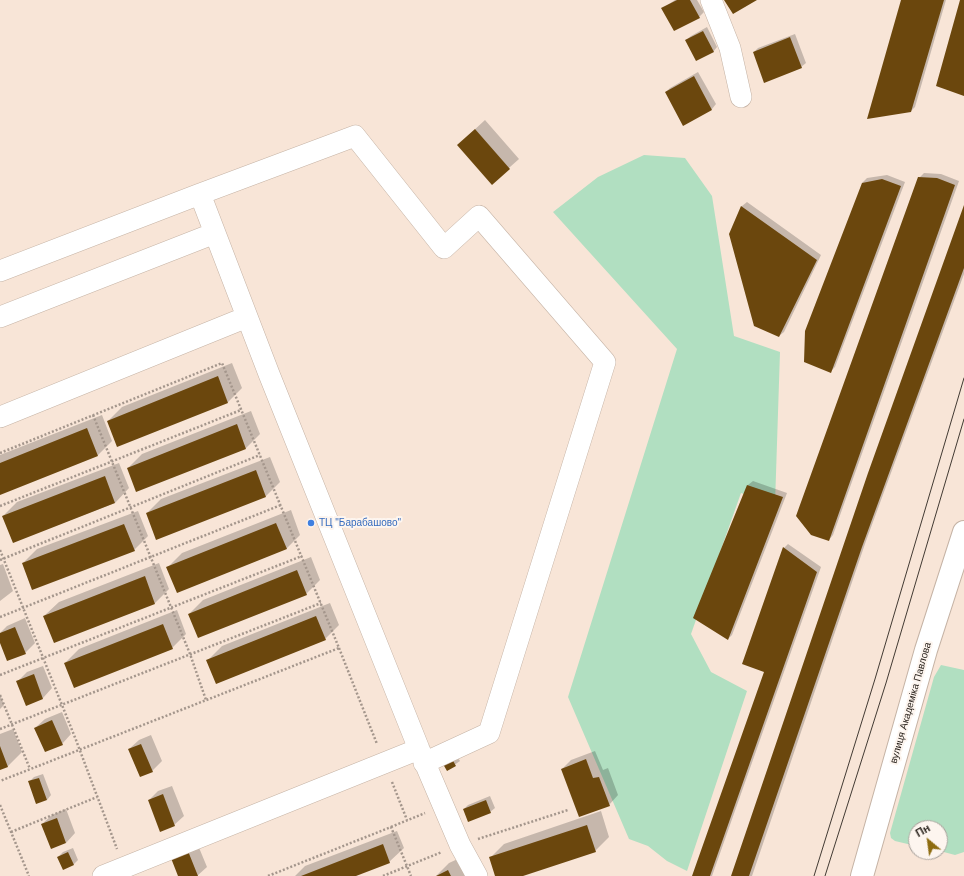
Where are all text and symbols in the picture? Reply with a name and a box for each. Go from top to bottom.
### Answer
place label: ТЦ "Барабашово" [319,517,401,529]
marker: ТЦ "Барабашово" [306,518,316,528]
street label: вулиця Академіка Павлова [888,641,934,765]
north arrow [908,820,948,860]
text: Пн [913,822,932,839]

